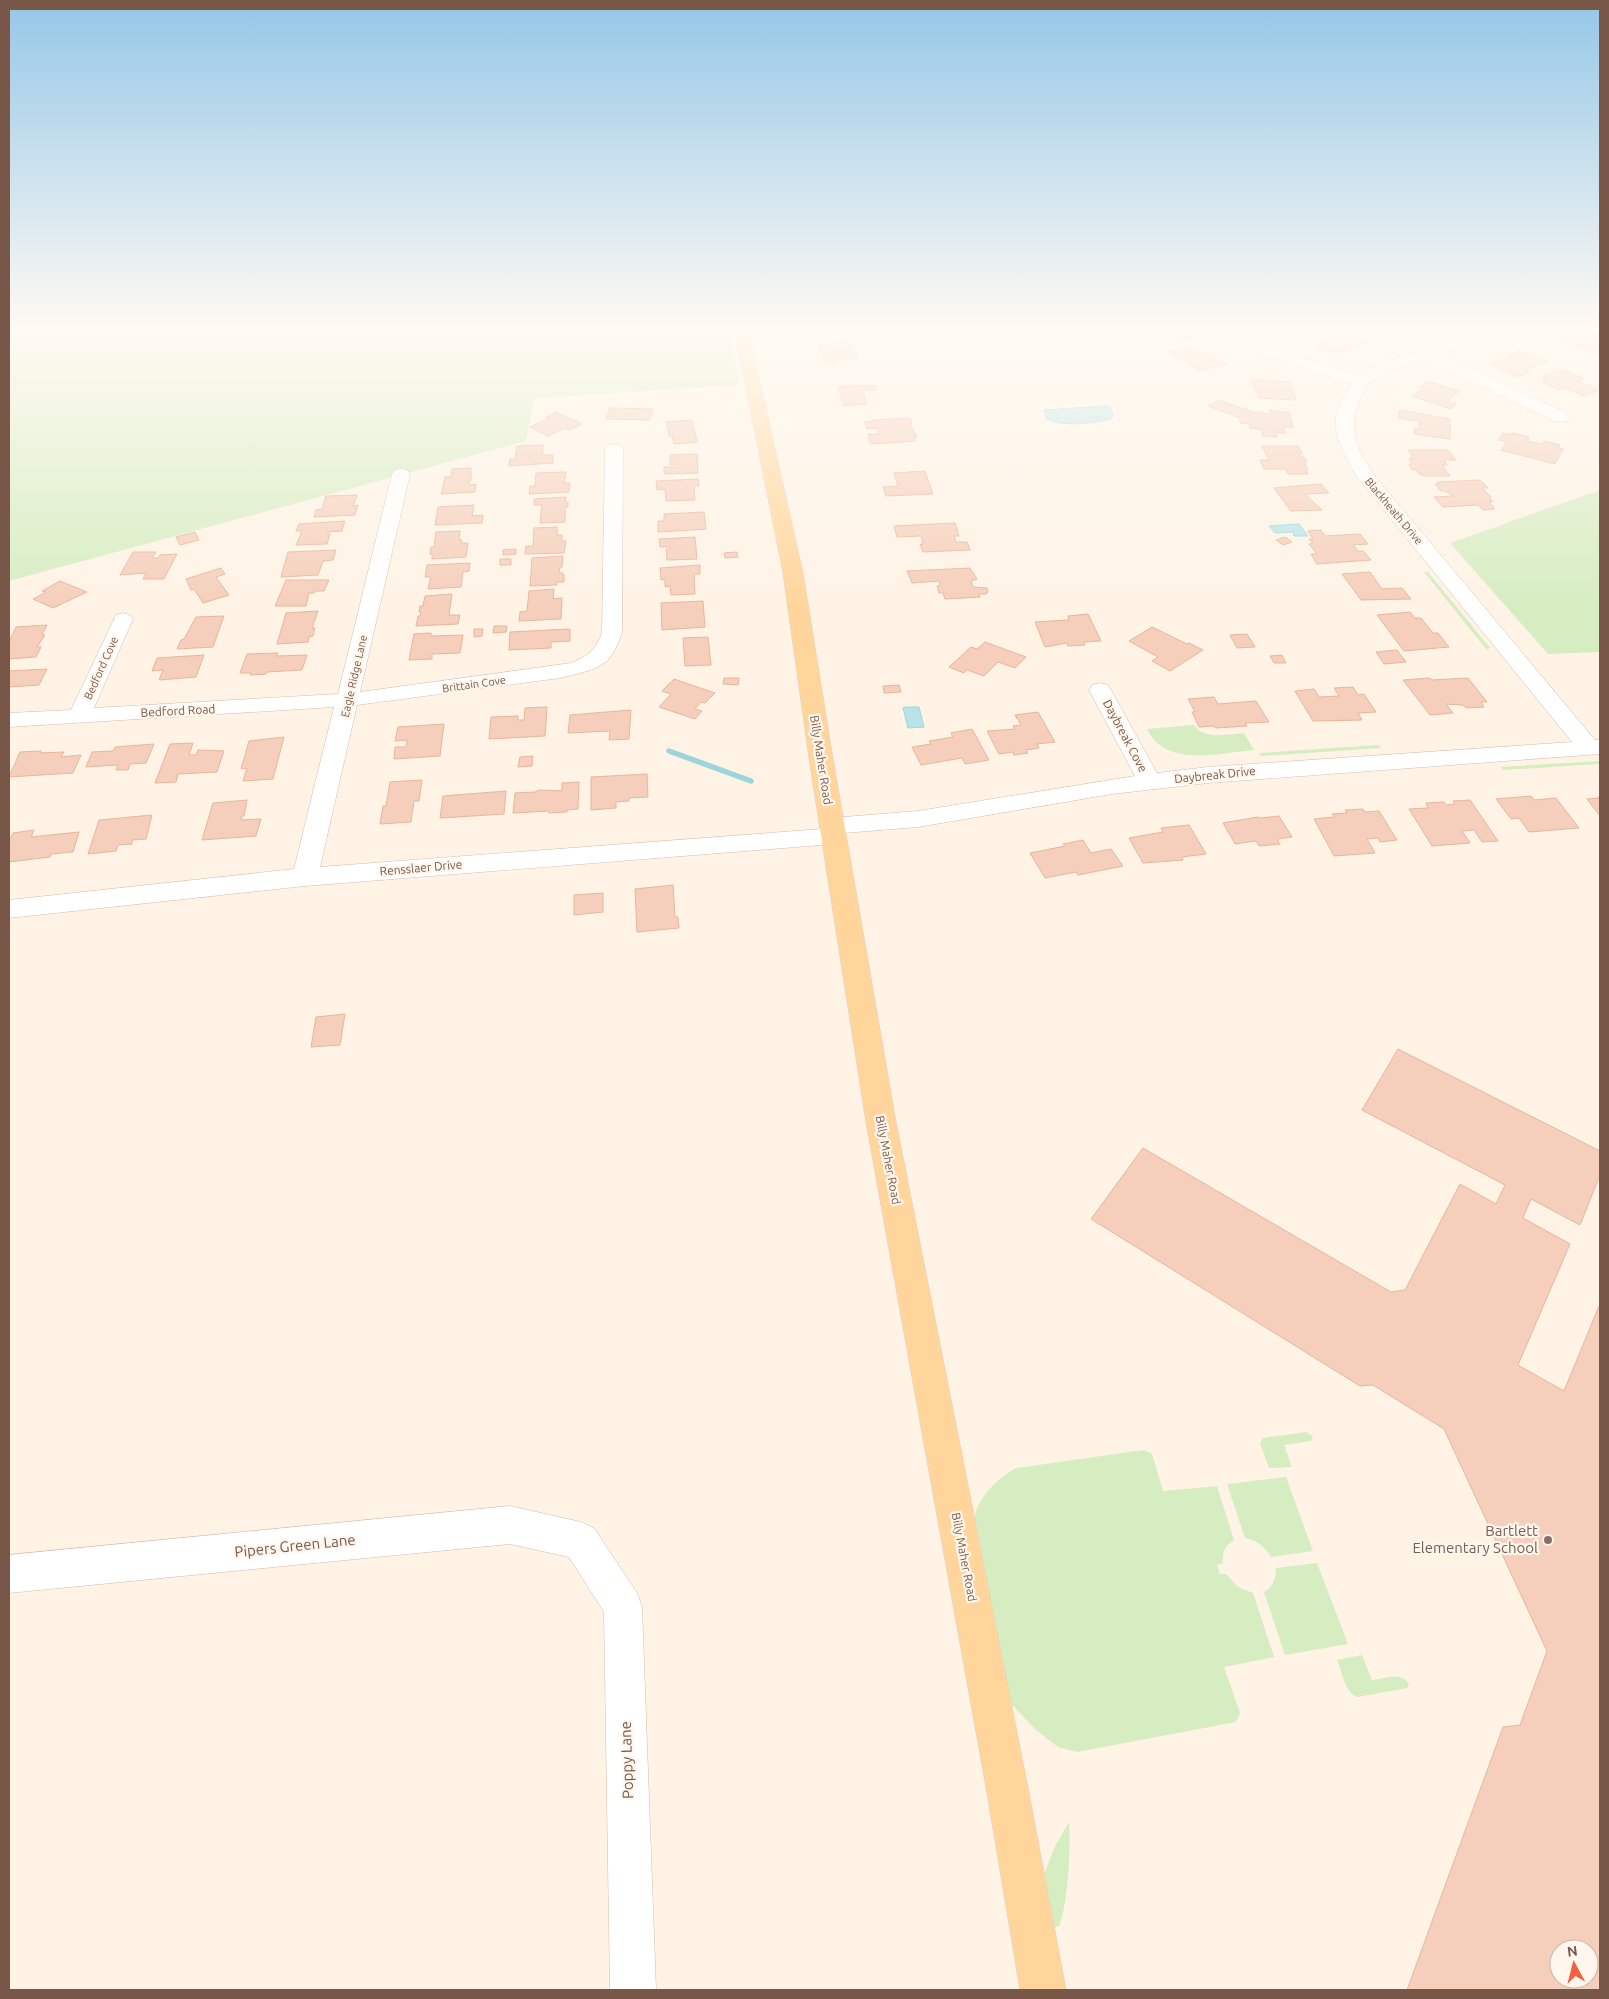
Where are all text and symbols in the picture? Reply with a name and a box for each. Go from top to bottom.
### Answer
street label: Blackheath Drive [1363,475,1425,547]
street label: Eagle Ridge Lane [339,634,369,718]
street label: Bedford Cove [82,635,120,701]
street label: Brittain Cove [441,674,507,694]
street label: Daybreak Cove [1101,697,1150,774]
street label: Bedford Road [140,702,216,719]
street label: Billy Maher Road [808,714,835,806]
street label: Daybreak Drive [1174,764,1256,785]
street label: Rensslaer Drive [379,857,463,878]
street label: Billy Maher Road [873,1114,903,1206]
street label: Billy Maher Road [949,1511,979,1603]
place label: Bartlett Elementary School [1412,1522,1538,1556]
street label: Pipers Green Lane [234,1531,356,1560]
marker: Bartlett Elementary School [1542,1534,1554,1546]
street label: Poppy Lane [617,1721,636,1799]
north arrow [1549,1939,1599,1989]
text: N [1566,1943,1579,1960]

